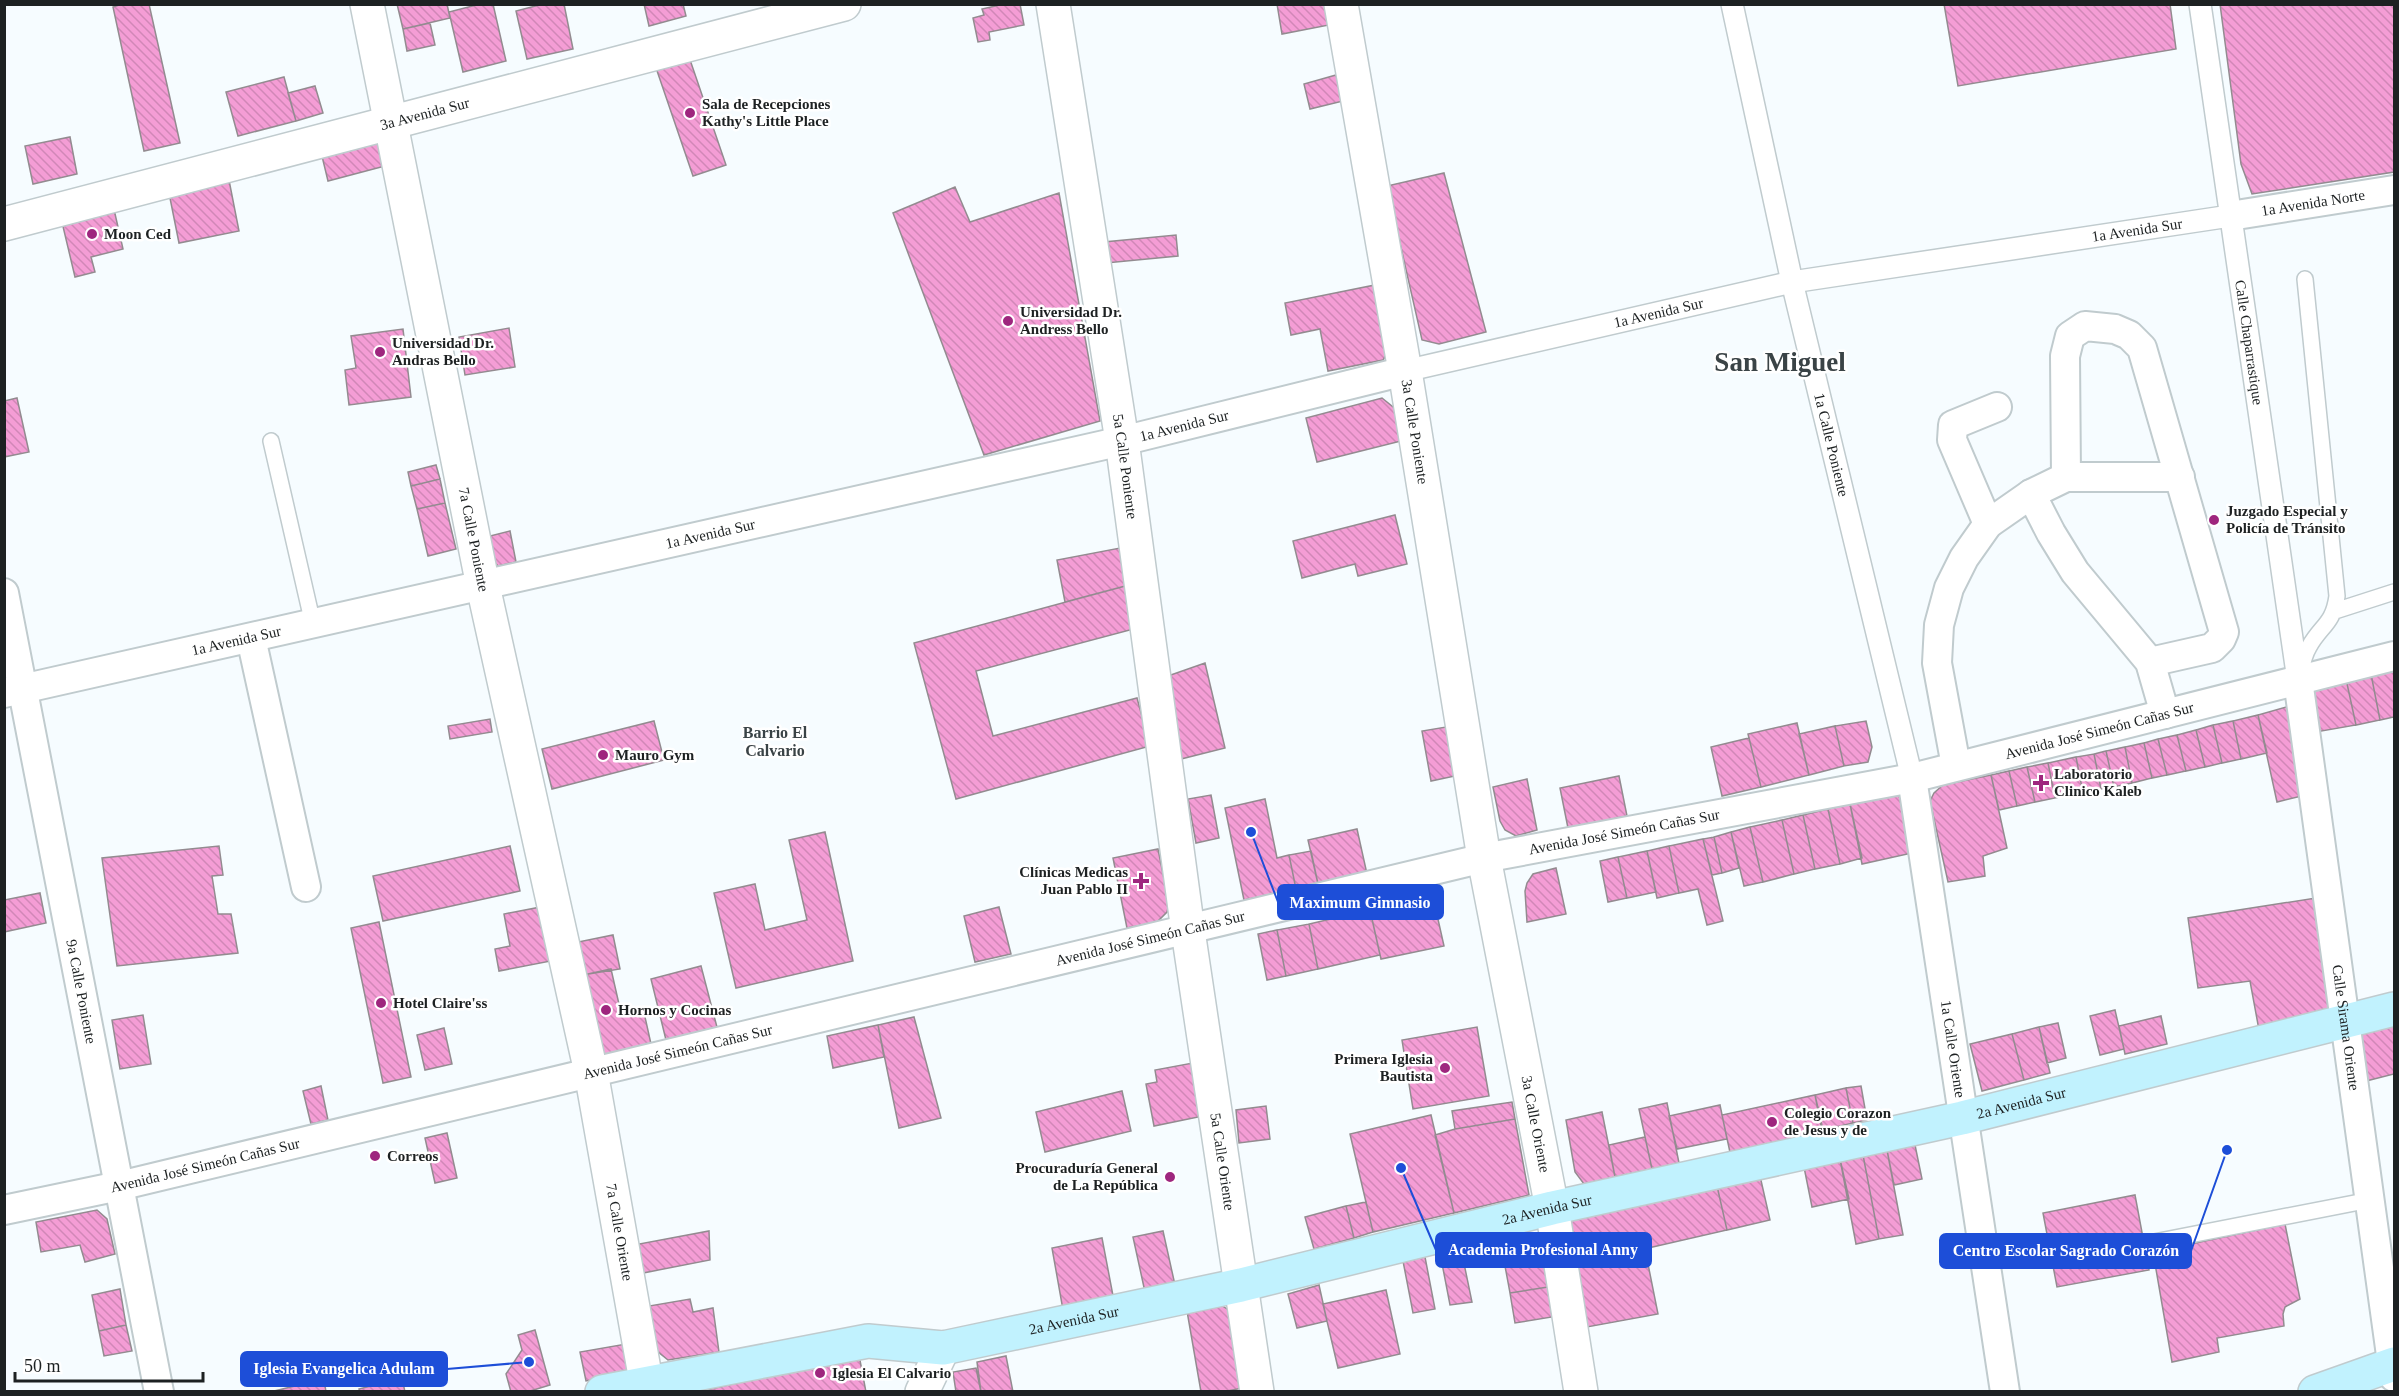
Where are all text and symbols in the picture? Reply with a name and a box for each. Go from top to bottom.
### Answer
street label: 3a Avenida Sur [379,94,471,133]
place label: Sala de Recepciones Kathy's Little Place [702,96,830,129]
marker: Sala de Recepciones Kathy's Little Place [683,106,697,120]
street label: 1a Avenida Norte [2260,187,2366,219]
street label: 1a Avenida Sur [2091,215,2183,245]
place label: Moon Ced [104,226,172,242]
marker: Moon Ced [85,227,99,241]
street label: Calle Chaparrastique [2232,279,2266,406]
street label: 1a Avenida Sur [1612,295,1705,331]
place label: Universidad Dr. Andress Bello [1020,304,1122,337]
marker: Universidad Dr. Andress Bello [1001,314,1015,328]
place label: Universidad Dr. Andras Bello [392,335,494,368]
marker: Universidad Dr. Andras Bello [373,345,387,359]
district label: San Miguel [1714,347,1846,377]
street label: 3a Calle Poniente [1398,378,1431,486]
street label: 1a Calle Poniente [1811,392,1852,499]
street label: 1a Avenida Sur [1138,407,1230,444]
street label: 5a Calle Poniente [1110,413,1140,520]
street label: 7a Calle Poniente [456,486,492,593]
place label: Juzgado Especial y Policía de Tránsito [2226,503,2348,536]
marker: Juzgado Especial y Policía de Tránsito [2207,513,2221,527]
street label: 1a Avenida Sur [664,516,757,552]
street label: 1a Avenida Sur [190,623,283,659]
street label: Avenida José Simeón Cañas Sur [2003,699,2195,762]
district label: Barrio El Calvario [743,724,808,759]
place label: Mauro Gym [615,747,695,763]
marker: Mauro Gym [596,748,610,762]
place label: Laboratorio Clinico Kaleb [2054,766,2142,799]
marker: Laboratorio Clinico Kaleb [2032,774,2050,792]
street label: Avenida José Simeón Cañas Sur [1527,806,1721,857]
place label: Clínicas Medicas Juan Pablo II [1019,864,1128,897]
marker: Clínicas Medicas Juan Pablo II [1132,872,1150,890]
callout: Maximum Gimnasio [1278,885,1443,919]
text: Maximum Gimnasio [1290,894,1430,911]
street label: Avenida José Simeón Cañas Sur [1054,908,1246,969]
street label: 9a Calle Poniente [63,938,99,1045]
street label: Calle Sirama Oriente [2329,964,2363,1092]
place label: Hotel Claire'ss [393,995,487,1011]
marker: Hotel Claire'ss [374,996,388,1010]
street label: 1a Calle Oriente [1938,999,1968,1099]
place label: Hornos y Cocinas [618,1002,732,1018]
marker: Hornos y Cocinas [599,1003,613,1017]
street label: Avenida José Simeón Cañas Sur [581,1021,774,1082]
place label: Primera Iglesia Bautista [1334,1051,1433,1084]
marker: Primera Iglesia Bautista [1438,1061,1452,1075]
street label: 3a Calle Oriente [1518,1074,1553,1174]
street label: 2a Avenida Sur [1975,1084,2068,1122]
place label: Colegio Corazon de Jesus y de [1784,1105,1892,1138]
street label: 5a Calle Oriente [1207,1112,1238,1212]
marker: Colegio Corazon de Jesus y de [1765,1115,1779,1129]
street label: Avenida José Simeón Cañas Sur [109,1135,301,1196]
place label: Correos [387,1148,439,1164]
marker: Correos [368,1149,382,1163]
place label: Procuraduría General de La República [1015,1160,1158,1193]
marker: Procuraduría General de La República [1163,1170,1177,1184]
street label: 7a Calle Oriente [603,1182,636,1282]
street label: 2a Avenida Sur [1501,1191,1593,1228]
callout: Academia Profesional Anny [1436,1233,1651,1267]
callout: Centro Escolar Sagrado Corazón [1940,1234,2191,1268]
text: Academia Profesional Anny [1448,1241,1638,1259]
text: Centro Escolar Sagrado Corazón [1953,1242,2179,1260]
street label: 2a Avenida Sur [1028,1303,1120,1338]
scale bar [15,1345,202,1383]
callout: Iglesia Evangelica Adulam [241,1352,447,1386]
text: 50 m [24,1356,61,1376]
text: Iglesia Evangelica Adulam [253,1360,435,1378]
place label: Iglesia El Calvario [832,1365,951,1381]
marker: Iglesia El Calvario [813,1366,827,1380]

